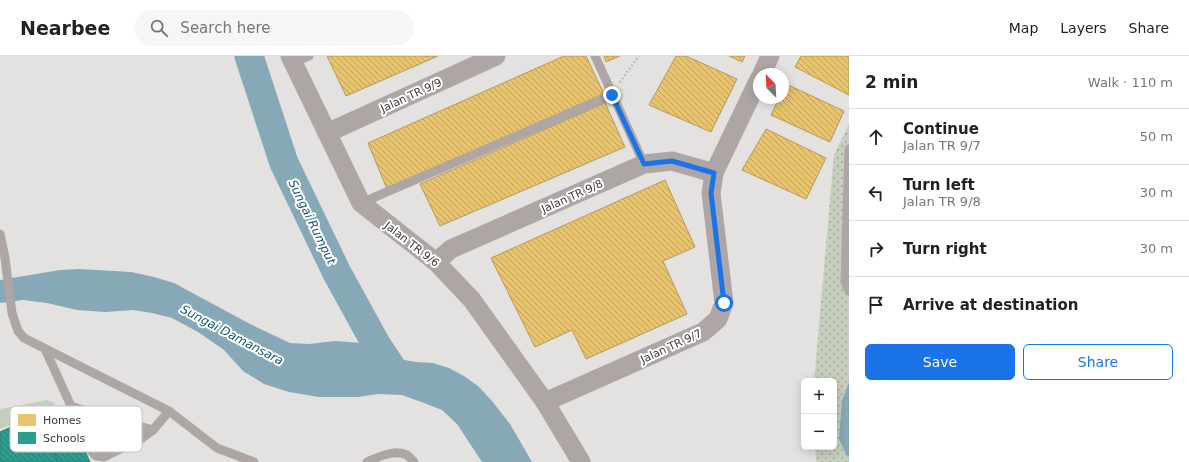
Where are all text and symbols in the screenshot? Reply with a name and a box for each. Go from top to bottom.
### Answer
search box [134,10,414,46]
text: Nearbee [20,17,110,39]
icon: search [148,17,170,39]
text: Search here [180,19,270,37]
text: Map [1009,20,1038,36]
text: Layers [1060,20,1107,36]
text: Share [1129,20,1169,36]
north arrow [753,68,789,104]
text: 2 min [865,72,918,92]
text: Walk · 110 m [1088,75,1173,90]
street label: Jalan TR 9/9 [378,76,444,116]
route end [603,86,621,104]
text: Continue [903,120,979,138]
icon: ahead [865,126,887,148]
text: 50 m [1140,129,1173,144]
text: Jalan TR 9/7 [903,138,981,153]
text: Turn left [903,176,975,194]
water label: Sungai Rumput [285,177,339,268]
street label: Jalan TR 9/8 [539,177,605,216]
icon: left [865,182,887,204]
text: 30 m [1140,185,1173,200]
text: Jalan TR 9/8 [903,194,981,209]
street label: Jalan TR 9/6 [381,218,442,270]
icon: right [865,238,887,260]
text: Turn right [903,240,987,258]
text: 30 m [1140,241,1173,256]
route start [715,294,733,312]
icon: arrive [865,294,887,316]
text: Arrive at destination [903,296,1078,314]
water label: Sungai Damansara [178,302,286,368]
street label: Jalan TR 9/7 [638,327,704,367]
button: Save [865,344,1015,380]
button: Share [1023,344,1173,380]
map controls [801,378,837,450]
button: + [801,378,837,414]
legend [10,406,142,452]
text: Homes [43,414,81,427]
button: − [801,414,837,450]
text: Schools [43,432,86,445]

